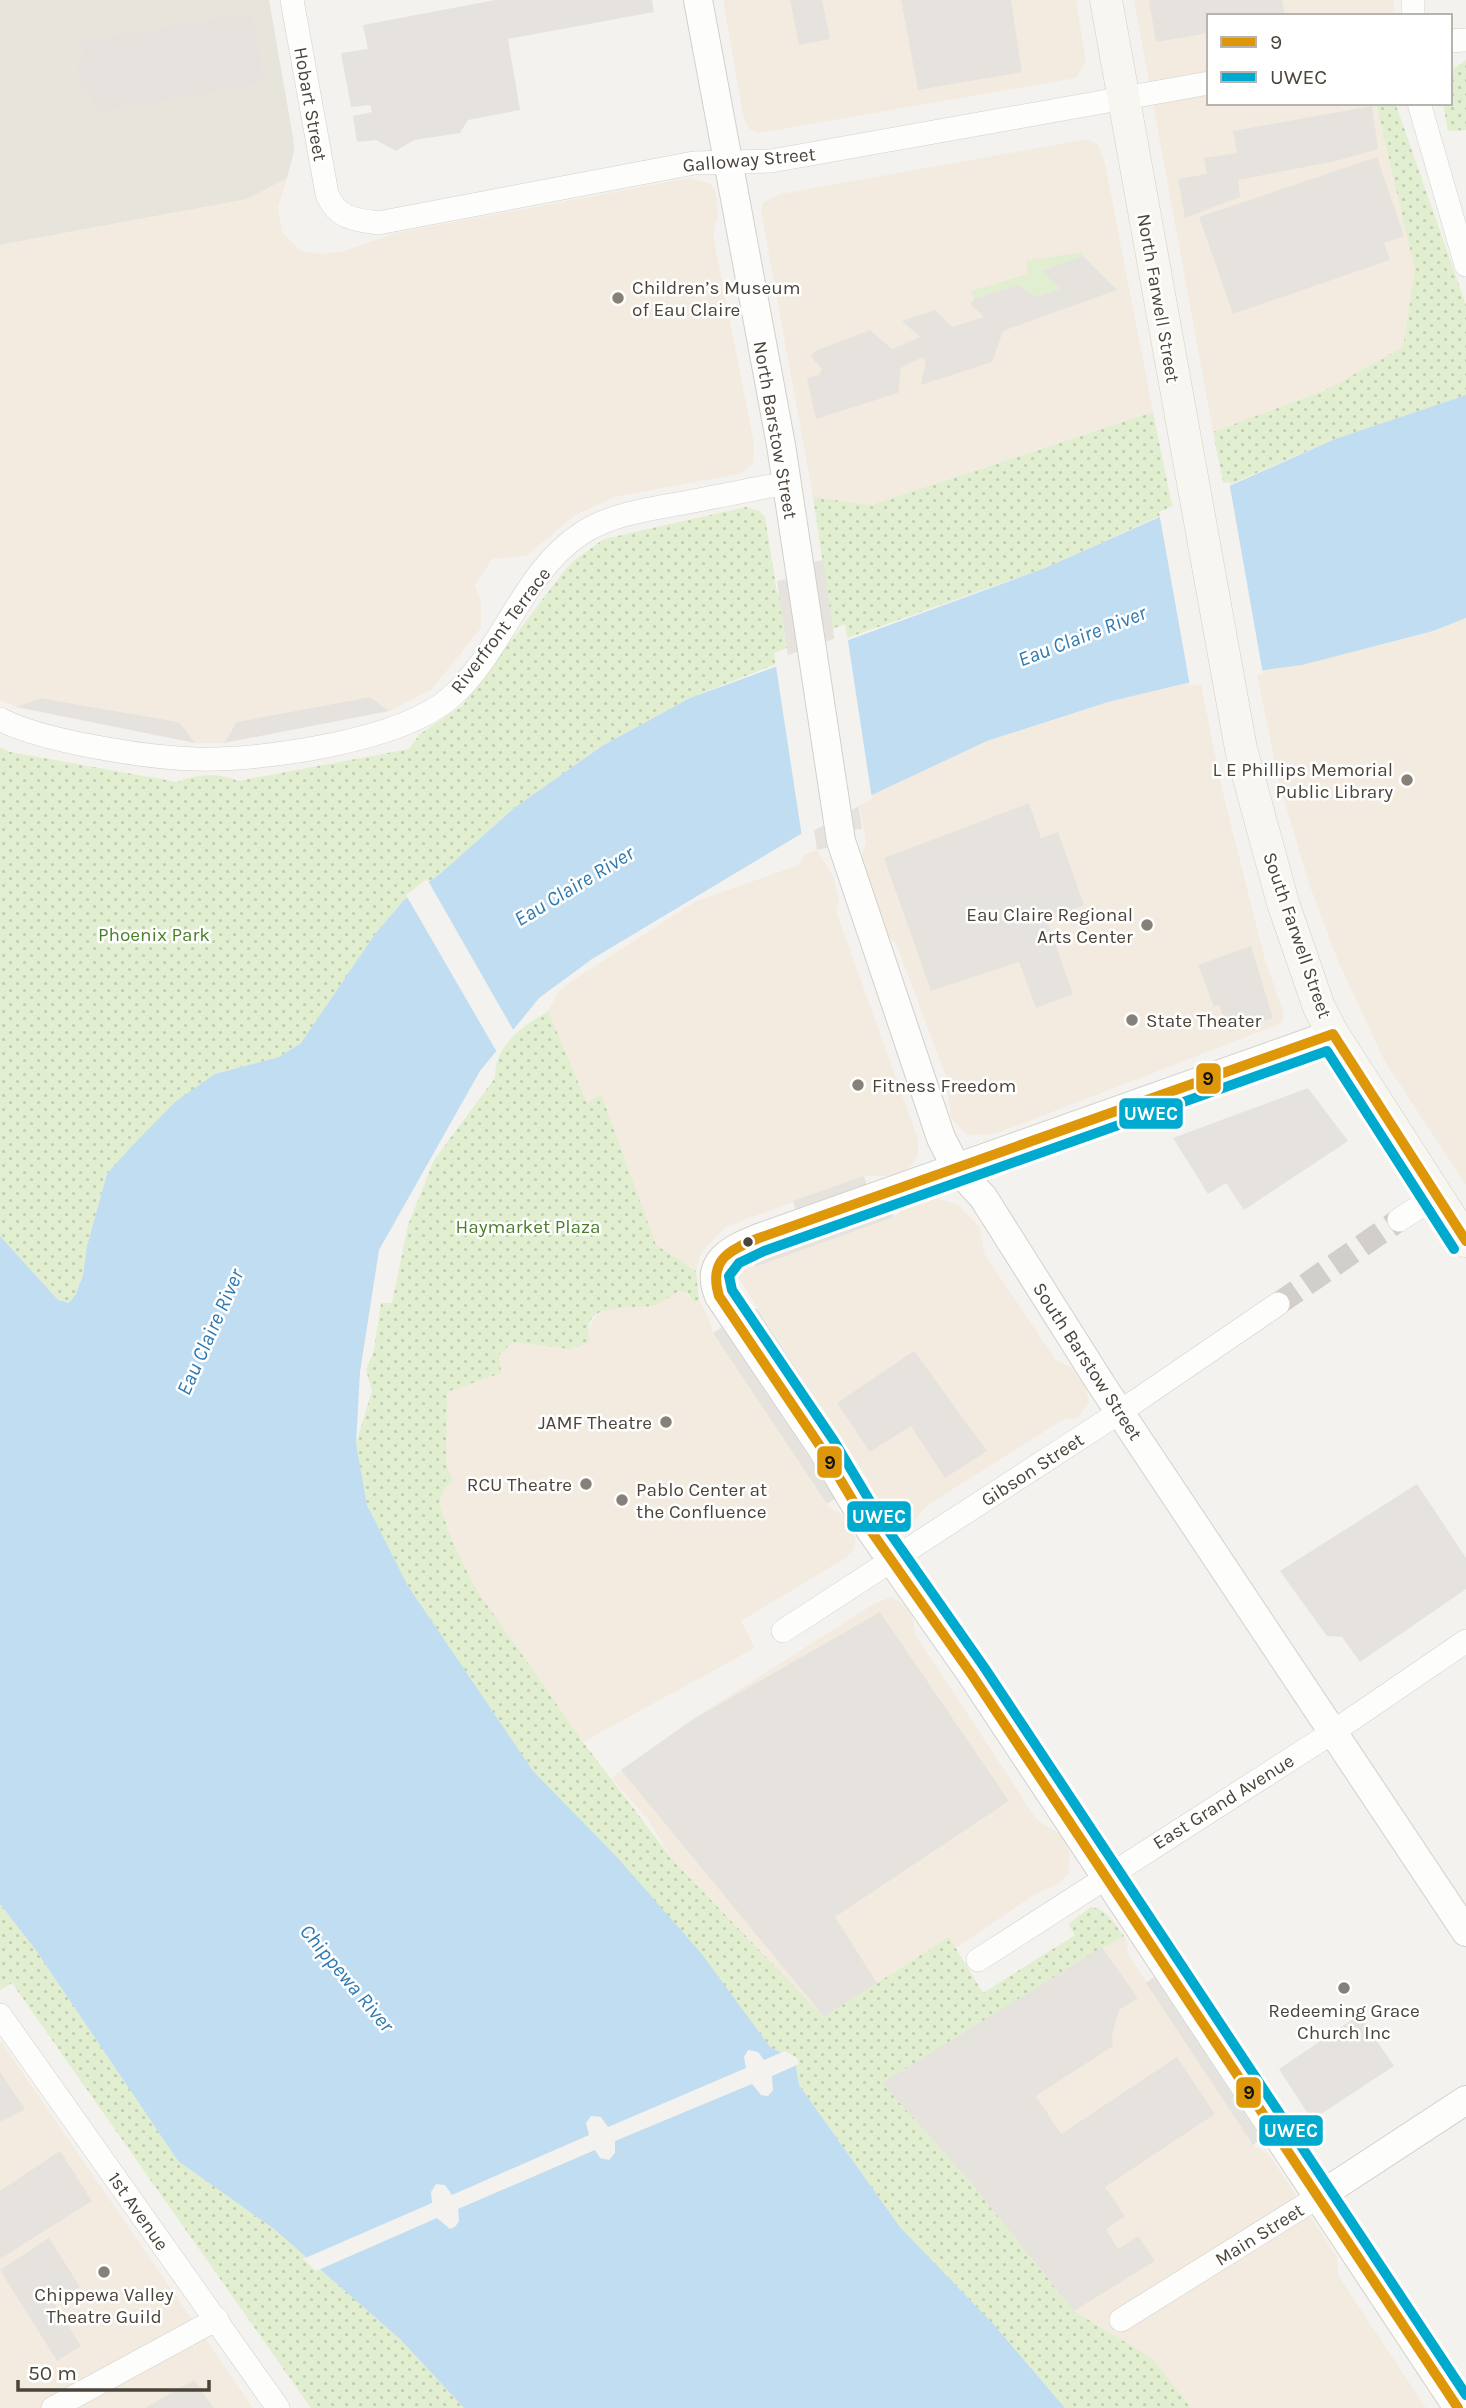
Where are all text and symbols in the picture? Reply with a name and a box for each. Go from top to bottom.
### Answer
legend [1207,14,1452,105]
text: 9 [1270,30,1282,54]
street label: Hobart Street [289,45,331,163]
text: UWEC [1270,65,1327,89]
street label: Galloway Street [682,143,817,177]
street label: North Farwell Street [1132,212,1184,384]
place label: Children’s Museum of Eau Claire [632,277,801,321]
marker: Children’s Museum of Eau Claire [610,290,626,306]
street label: North Barstow Street [749,339,802,521]
street label: Riverfront Terrace [446,563,555,698]
water label: Eau Claire River [1015,600,1150,671]
place label: L E Phillips Memorial Public Library [1213,759,1393,803]
marker: L E Phillips Memorial Public Library [1399,772,1415,788]
water label: Eau Claire River [510,840,639,931]
street label: South Farwell Street [1258,849,1336,1021]
place label: Eau Claire Regional Arts Center [966,904,1133,948]
marker: Eau Claire Regional Arts Center [1139,917,1155,933]
park label: Phoenix Park [98,924,210,946]
place label: State Theater [1146,1010,1262,1032]
marker: State Theater [1124,1012,1140,1028]
line badge: 9 [1195,1062,1222,1095]
text: 9 [1202,1068,1214,1090]
place label: Fitness Freedom [872,1075,1016,1097]
marker: Fitness Freedom [850,1077,866,1093]
line badge: UWEC [1118,1097,1184,1130]
text: UWEC [1124,1103,1178,1125]
park label: Haymarket Plaza [456,1216,601,1238]
unlabelled marker [741,1235,755,1249]
water label: Eau Claire River [172,1265,249,1399]
street label: South Barstow Street [1028,1279,1146,1445]
place label: JAMF Theatre [538,1412,652,1434]
marker: JAMF Theatre [658,1414,674,1430]
street label: Gibson Street [977,1429,1088,1511]
line badge: 9 [816,1445,843,1479]
text: 9 [824,1452,836,1474]
place label: RCU Theatre [467,1474,572,1496]
marker: RCU Theatre [578,1476,594,1492]
place label: Pablo Center at the Confluence [636,1479,767,1523]
marker: Pablo Center at the Confluence [614,1492,630,1508]
line badge: UWEC [846,1500,912,1533]
text: UWEC [852,1506,906,1528]
street label: East Grand Avenue [1149,1750,1298,1854]
water label: Chippewa River [295,1919,400,2037]
marker: Redeeming Grace Church Inc [1336,1980,1352,1996]
place label: Redeeming Grace Church Inc [1268,2000,1420,2044]
line badge: 9 [1235,2076,1262,2109]
text: 9 [1243,2082,1255,2104]
line badge: UWEC [1258,2114,1324,2147]
text: UWEC [1264,2120,1318,2142]
street label: 1st Avenue [103,2168,173,2255]
street label: Main Street [1211,2199,1308,2271]
marker: Chippewa Valley Theatre Guild [96,2264,112,2280]
place label: Chippewa Valley Theatre Guild [34,2284,174,2328]
scale bar [18,2348,208,2392]
text: 50 m [28,2361,77,2385]

